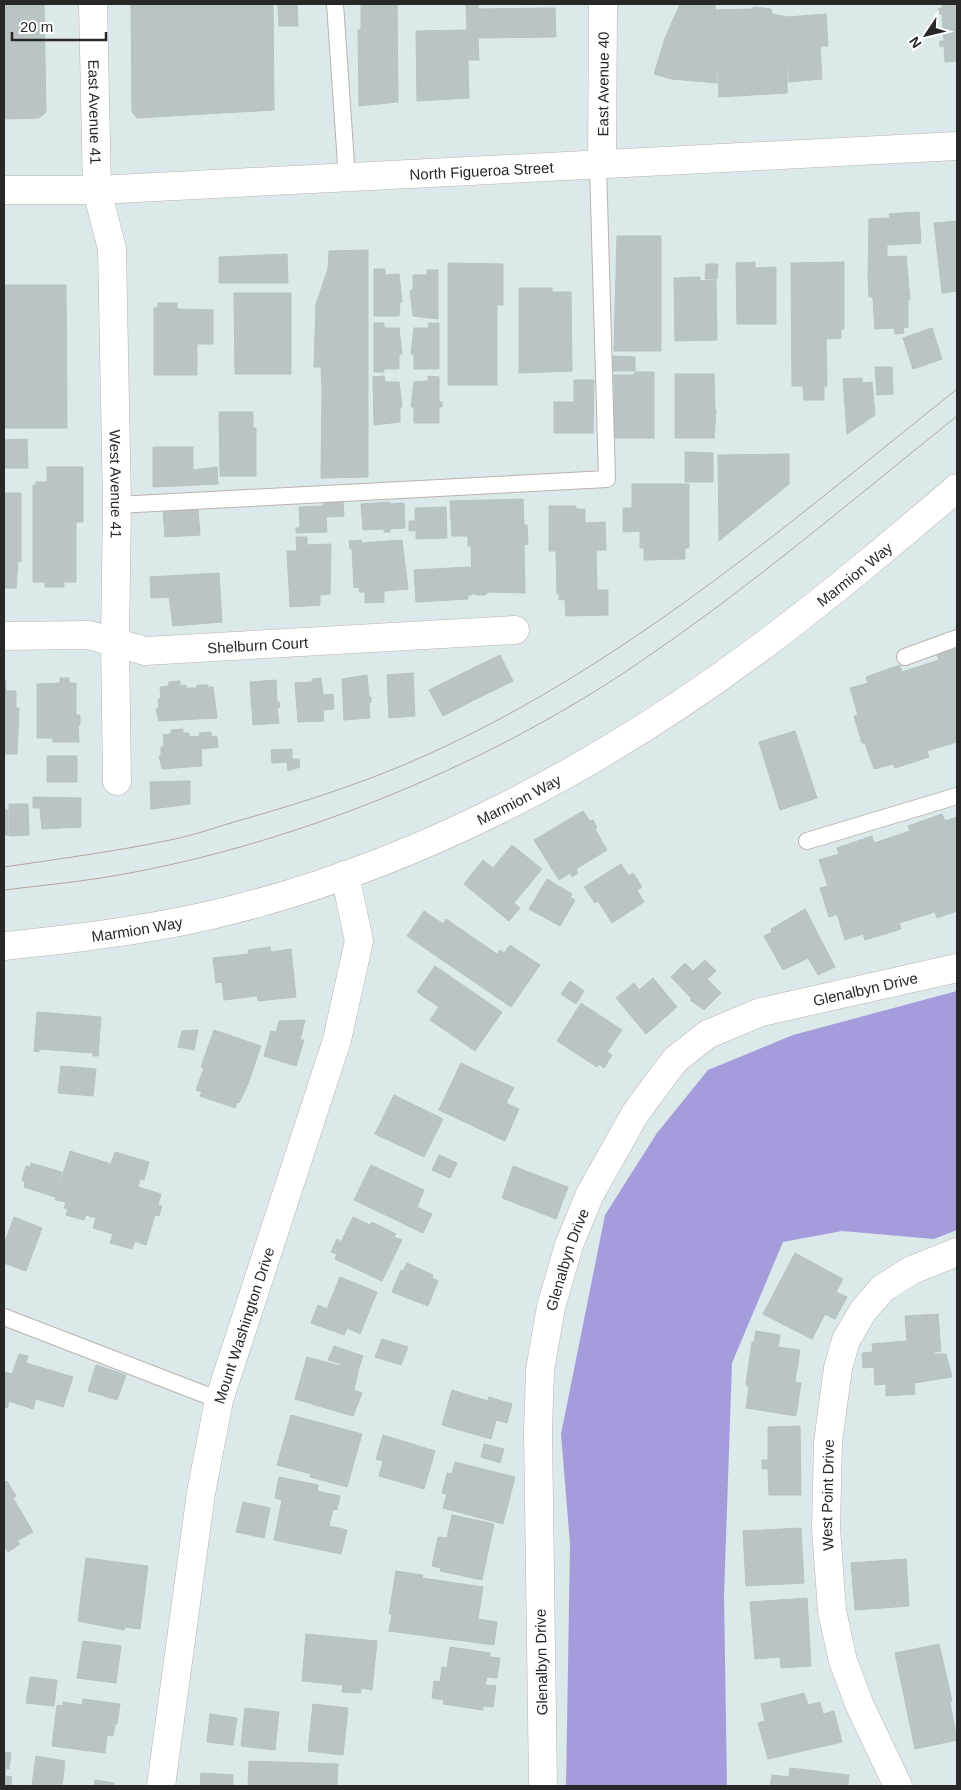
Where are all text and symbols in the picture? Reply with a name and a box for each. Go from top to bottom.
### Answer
scale bar [12,10,106,42]
north arrow [901,10,951,60]
text: 20 m [20,18,53,35]
street label: East Avenue 40 [594,32,611,136]
text: N [906,34,925,51]
street label: East Avenue 41 [86,59,105,165]
street label: North Figueroa Street [409,158,555,183]
street label: West Avenue 41 [107,430,126,539]
street label: Marmion Way [813,538,896,610]
street label: Shelburn Court [207,633,309,656]
street label: Marmion Way [474,770,564,828]
street label: Marmion Way [90,913,184,944]
street label: Glenalbyn Drive [811,969,919,1009]
street label: Glenalbyn Drive [542,1206,592,1313]
street label: Mount Washington Drive [210,1245,277,1406]
street label: West Point Drive [817,1439,837,1551]
street label: Glenalbyn Drive [532,1609,550,1715]

